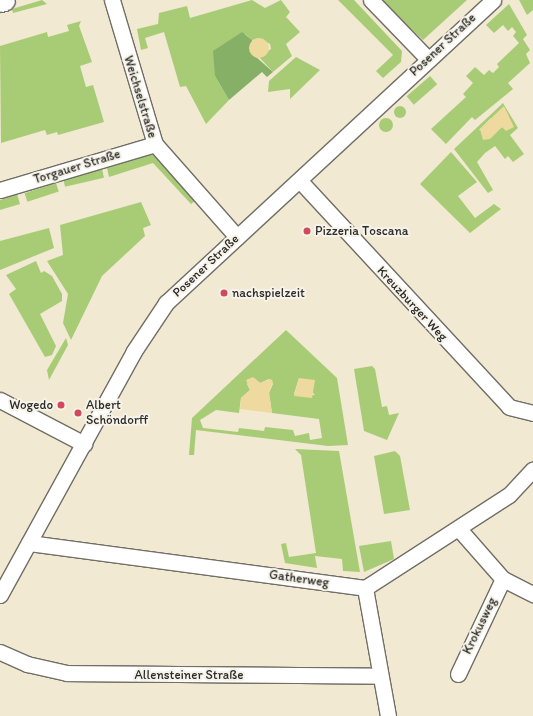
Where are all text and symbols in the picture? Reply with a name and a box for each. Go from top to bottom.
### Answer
street label: Posener Straße [407,10,479,80]
street label: Weichselstraße [120,54,160,140]
street label: Torgauer Straße [32,146,122,188]
place label: Pizzeria Toscana [315,223,407,239]
marker: Pizzeria Toscana [302,226,312,236]
street label: Posener Straße [170,231,242,301]
street label: Kreuzburger Weg [374,264,450,344]
place label: nachspielzeit [232,285,305,301]
marker: nachspielzeit [219,288,229,298]
place label: Wogedo [9,397,53,413]
place label: Albert Schöndorff [86,398,148,429]
marker: Wogedo [56,400,66,410]
marker: Albert Schöndorff [73,408,83,418]
street label: Gatherweg [268,567,330,591]
street label: Krokusweg [460,595,500,657]
street label: Allensteiner Straße [134,667,244,683]

